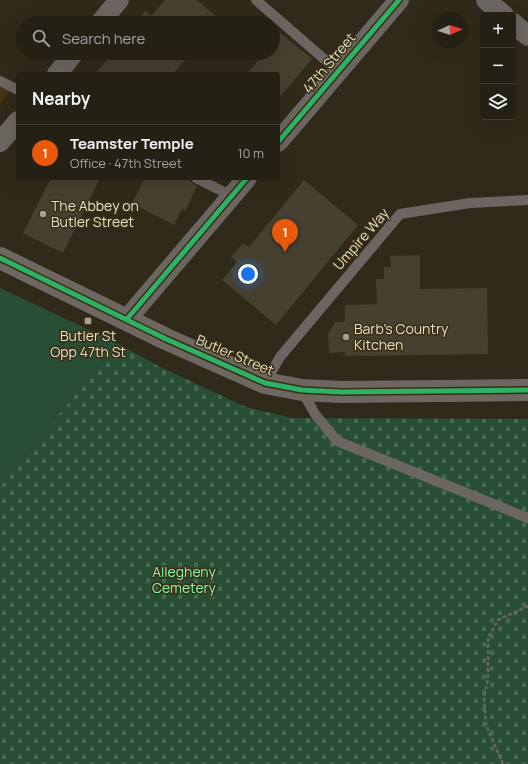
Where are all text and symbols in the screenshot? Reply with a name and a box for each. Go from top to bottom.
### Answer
north arrow [432,12,468,48]
map controls [480,12,516,120]
button: + [480,12,516,48]
search box [16,16,280,60]
icon: search [30,27,52,49]
text: Search here [62,28,145,49]
street label: 47th Street [298,28,360,97]
button: − [480,48,516,84]
button: layers [480,84,516,120]
text: Nearby [32,87,90,110]
text: Teamster Temple [70,133,194,154]
text: 1 [42,144,48,162]
text: 10 m [237,144,264,162]
text: Office · 47th Street [70,154,182,172]
place label: The Abbey on Butler Street [51,196,139,231]
street label: Umpire Way [328,203,393,274]
marker: The Abbey on Butler Street [38,209,48,219]
pin: 1 [272,219,298,252]
your location [238,264,258,284]
marker: Butler St Opp 47th St [83,316,93,326]
place label: Barb's Country Kitchen [354,319,449,354]
place label: Butler St Opp 47th St [50,326,126,361]
street label: Butler Street [193,330,277,380]
marker: Barb's Country Kitchen [341,332,351,342]
park label: Allegheny Cemetery [152,562,217,597]

